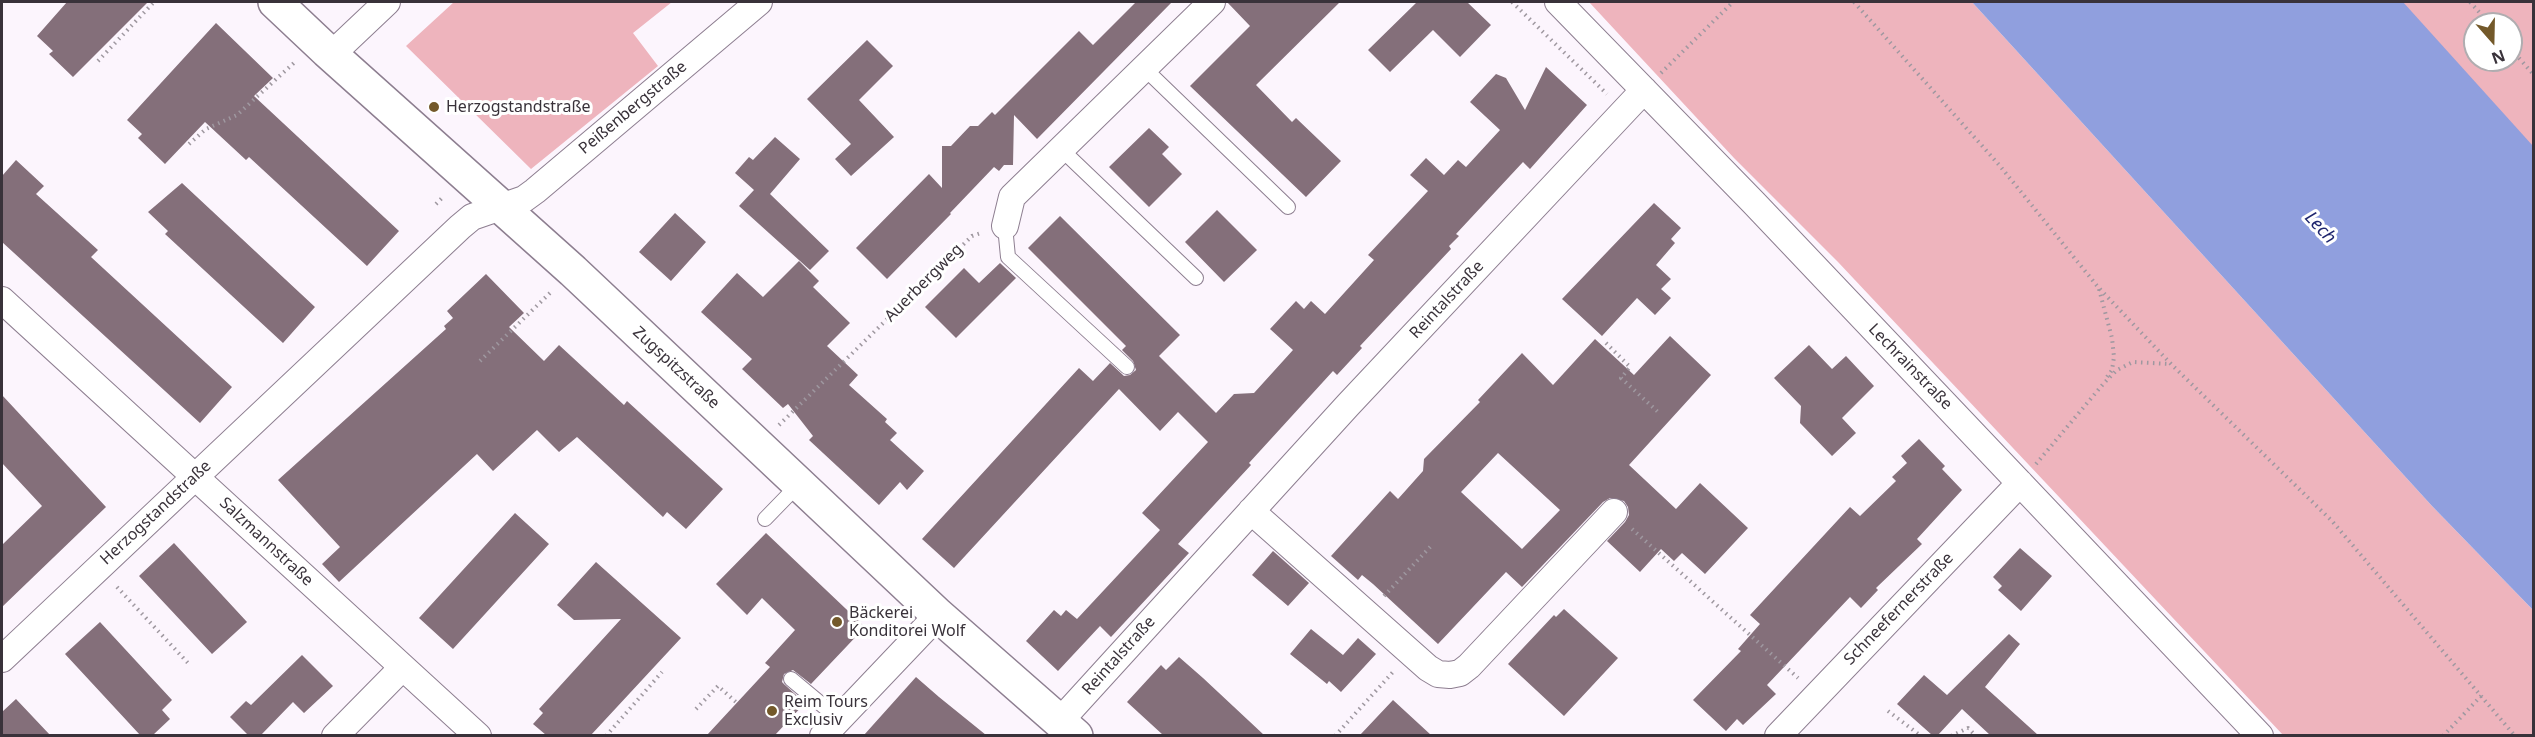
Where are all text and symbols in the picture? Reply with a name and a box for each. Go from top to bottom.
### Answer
north arrow [2463,12,2523,72]
text: N [2489,44,2508,70]
street label: Peißenbergstraße [575,57,691,159]
place label: Herzogstandstraße [446,97,590,117]
marker: Herzogstandstraße [427,100,441,114]
water label: Lech [2300,207,2340,249]
street label: Auerbergweg [881,240,967,326]
street label: Reintalstraße [1406,257,1488,343]
street label: Lechrainstraße [1864,320,1956,414]
street label: Zugspitzstraße [629,323,723,413]
street label: Herzogstandstraße [97,457,215,569]
street label: Salzmannstraße [215,494,317,590]
street label: Schneefernerstraße [1840,549,1958,669]
place label: Bäckerei Konditorei Wolf [849,603,965,641]
street label: Reintalstraße [1079,613,1159,699]
marker: Bäckerei Konditorei Wolf [830,615,844,629]
place label: Reim Tours Exclusiv [784,692,868,730]
marker: Reim Tours Exclusiv [765,704,779,718]

